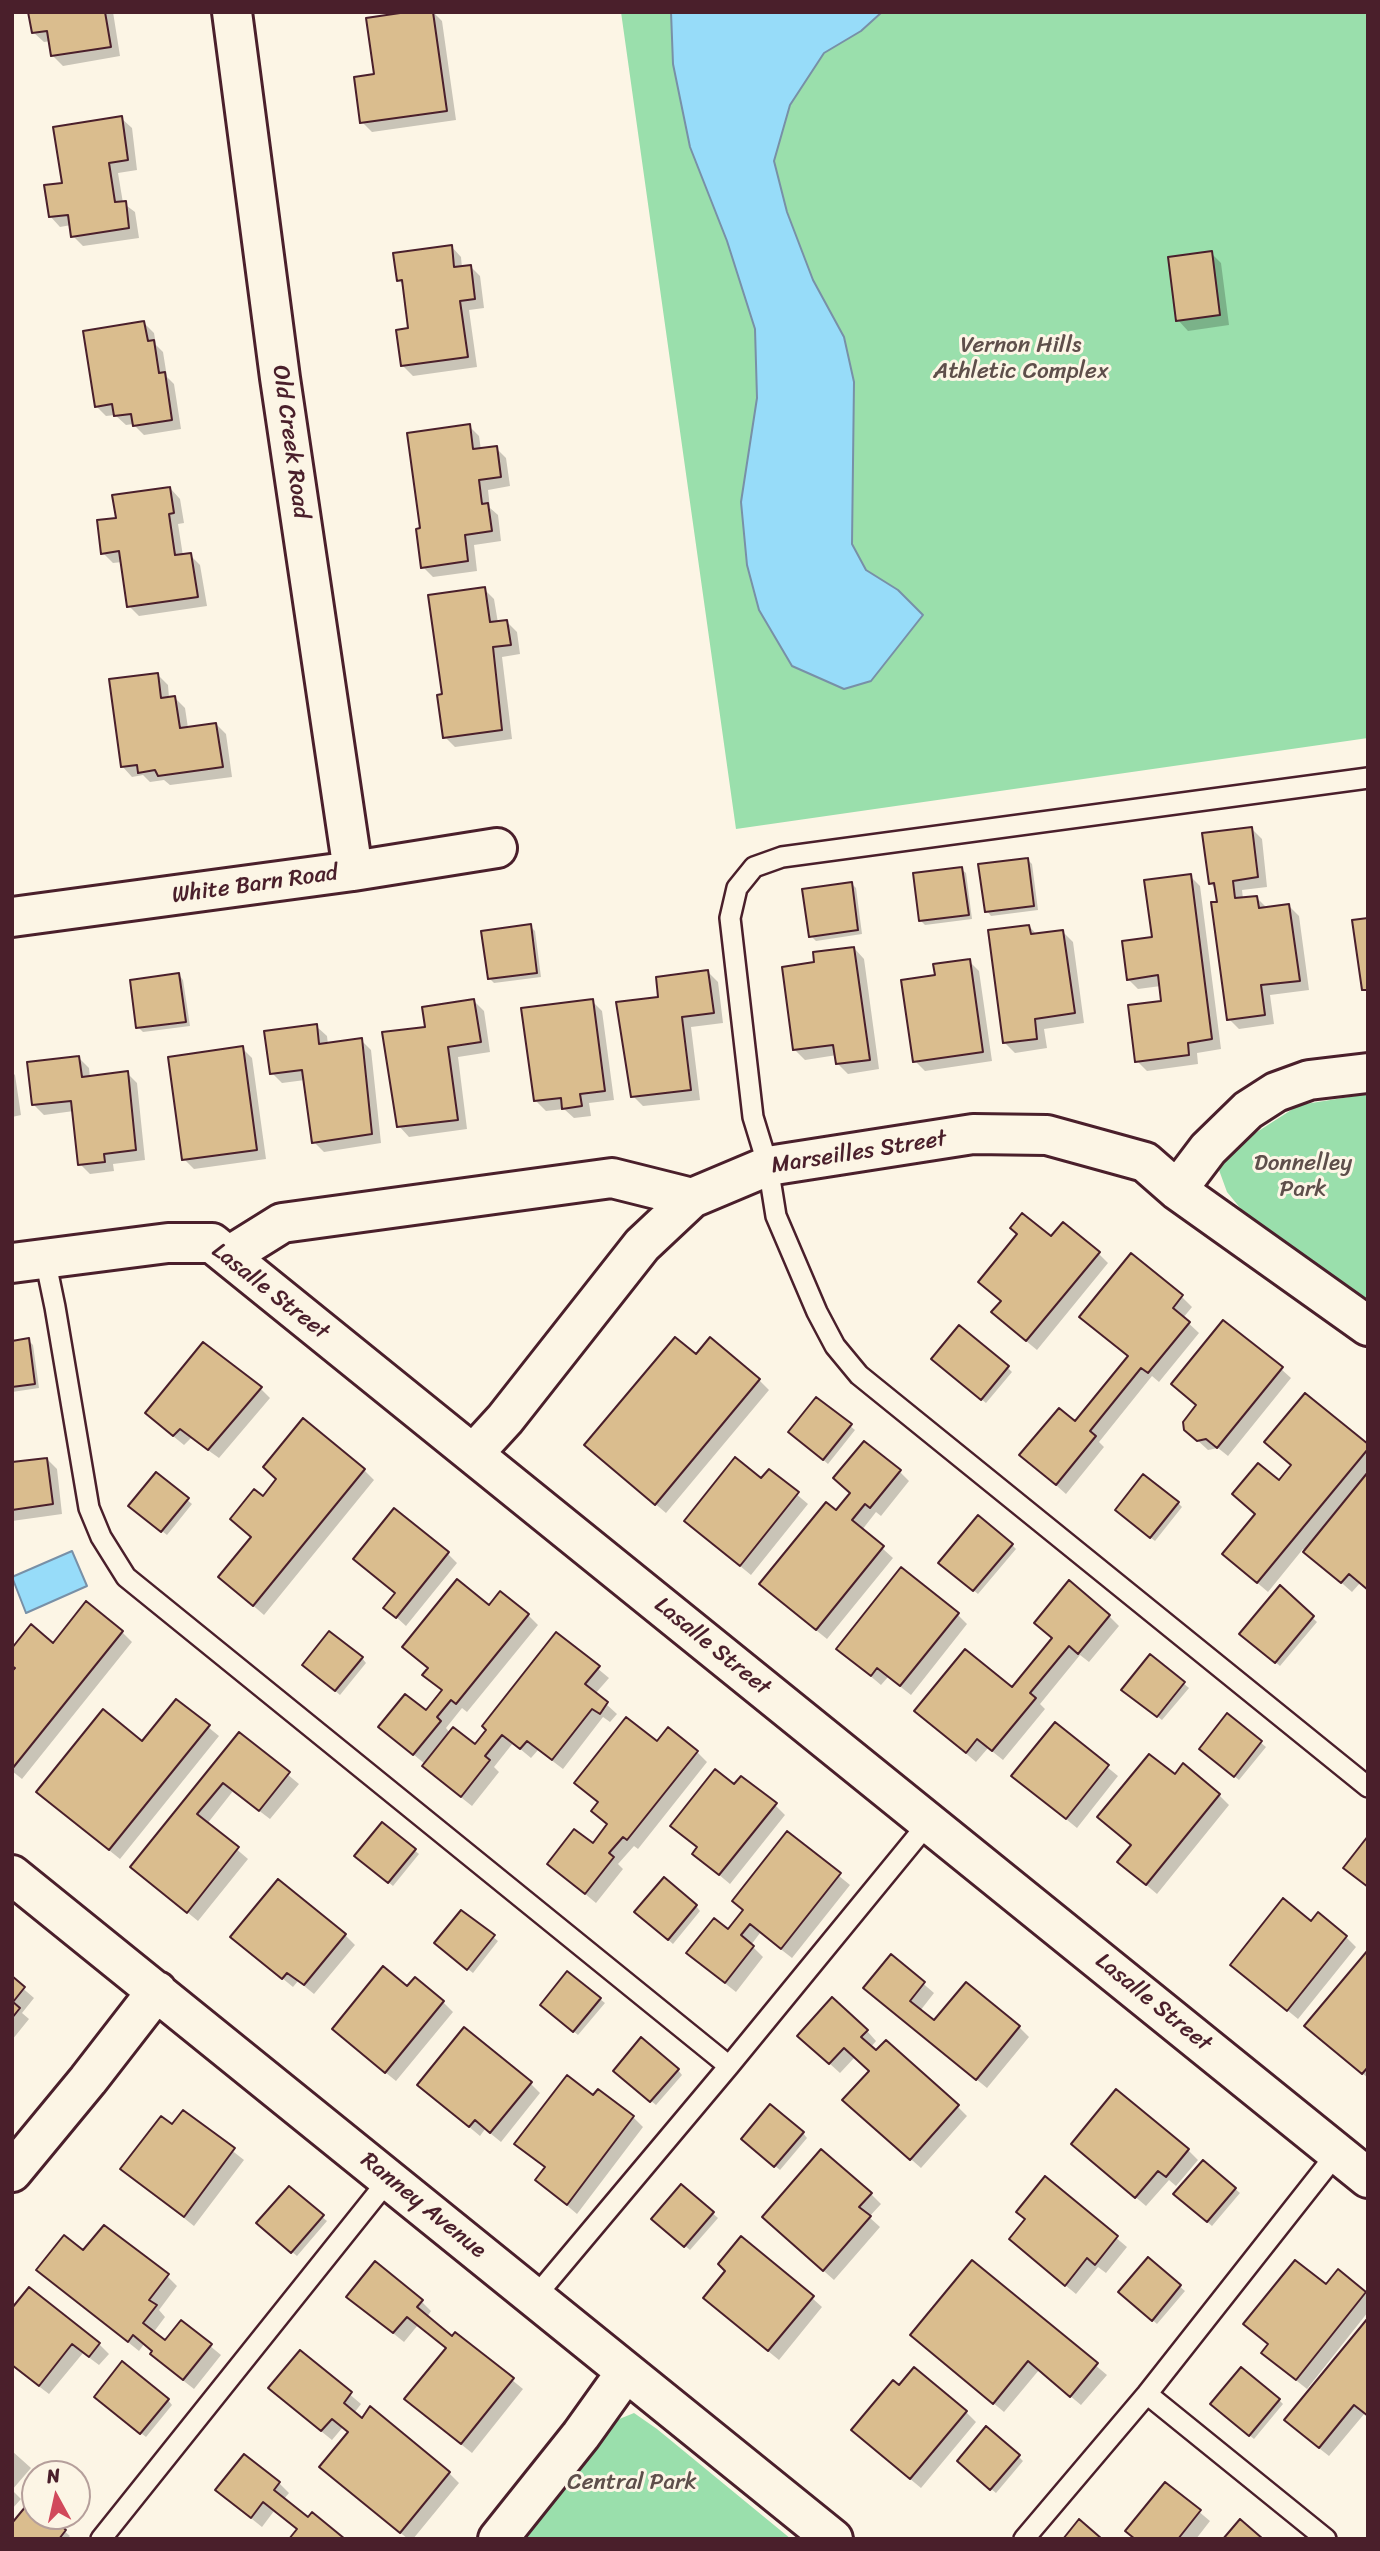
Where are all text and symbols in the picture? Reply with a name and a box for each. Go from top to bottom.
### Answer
park label: Vernon Hills Athletic Complex [933,332,1109,386]
street label: Old Creek Road [266,364,314,520]
street label: White Barn Road [170,860,340,910]
street label: Marseilles Street [770,1126,948,1180]
park label: Donnelley Park [1254,1150,1352,1204]
street label: Lasalle Street [206,1238,334,1346]
street label: Lasalle Street [648,1592,776,1702]
street label: Lasalle Street [1089,1948,1217,2058]
street label: Ranney Avenue [355,2147,491,2265]
text: N [44,2458,62,2493]
north arrow [21,2460,91,2530]
park label: Central Park [567,2469,697,2497]

